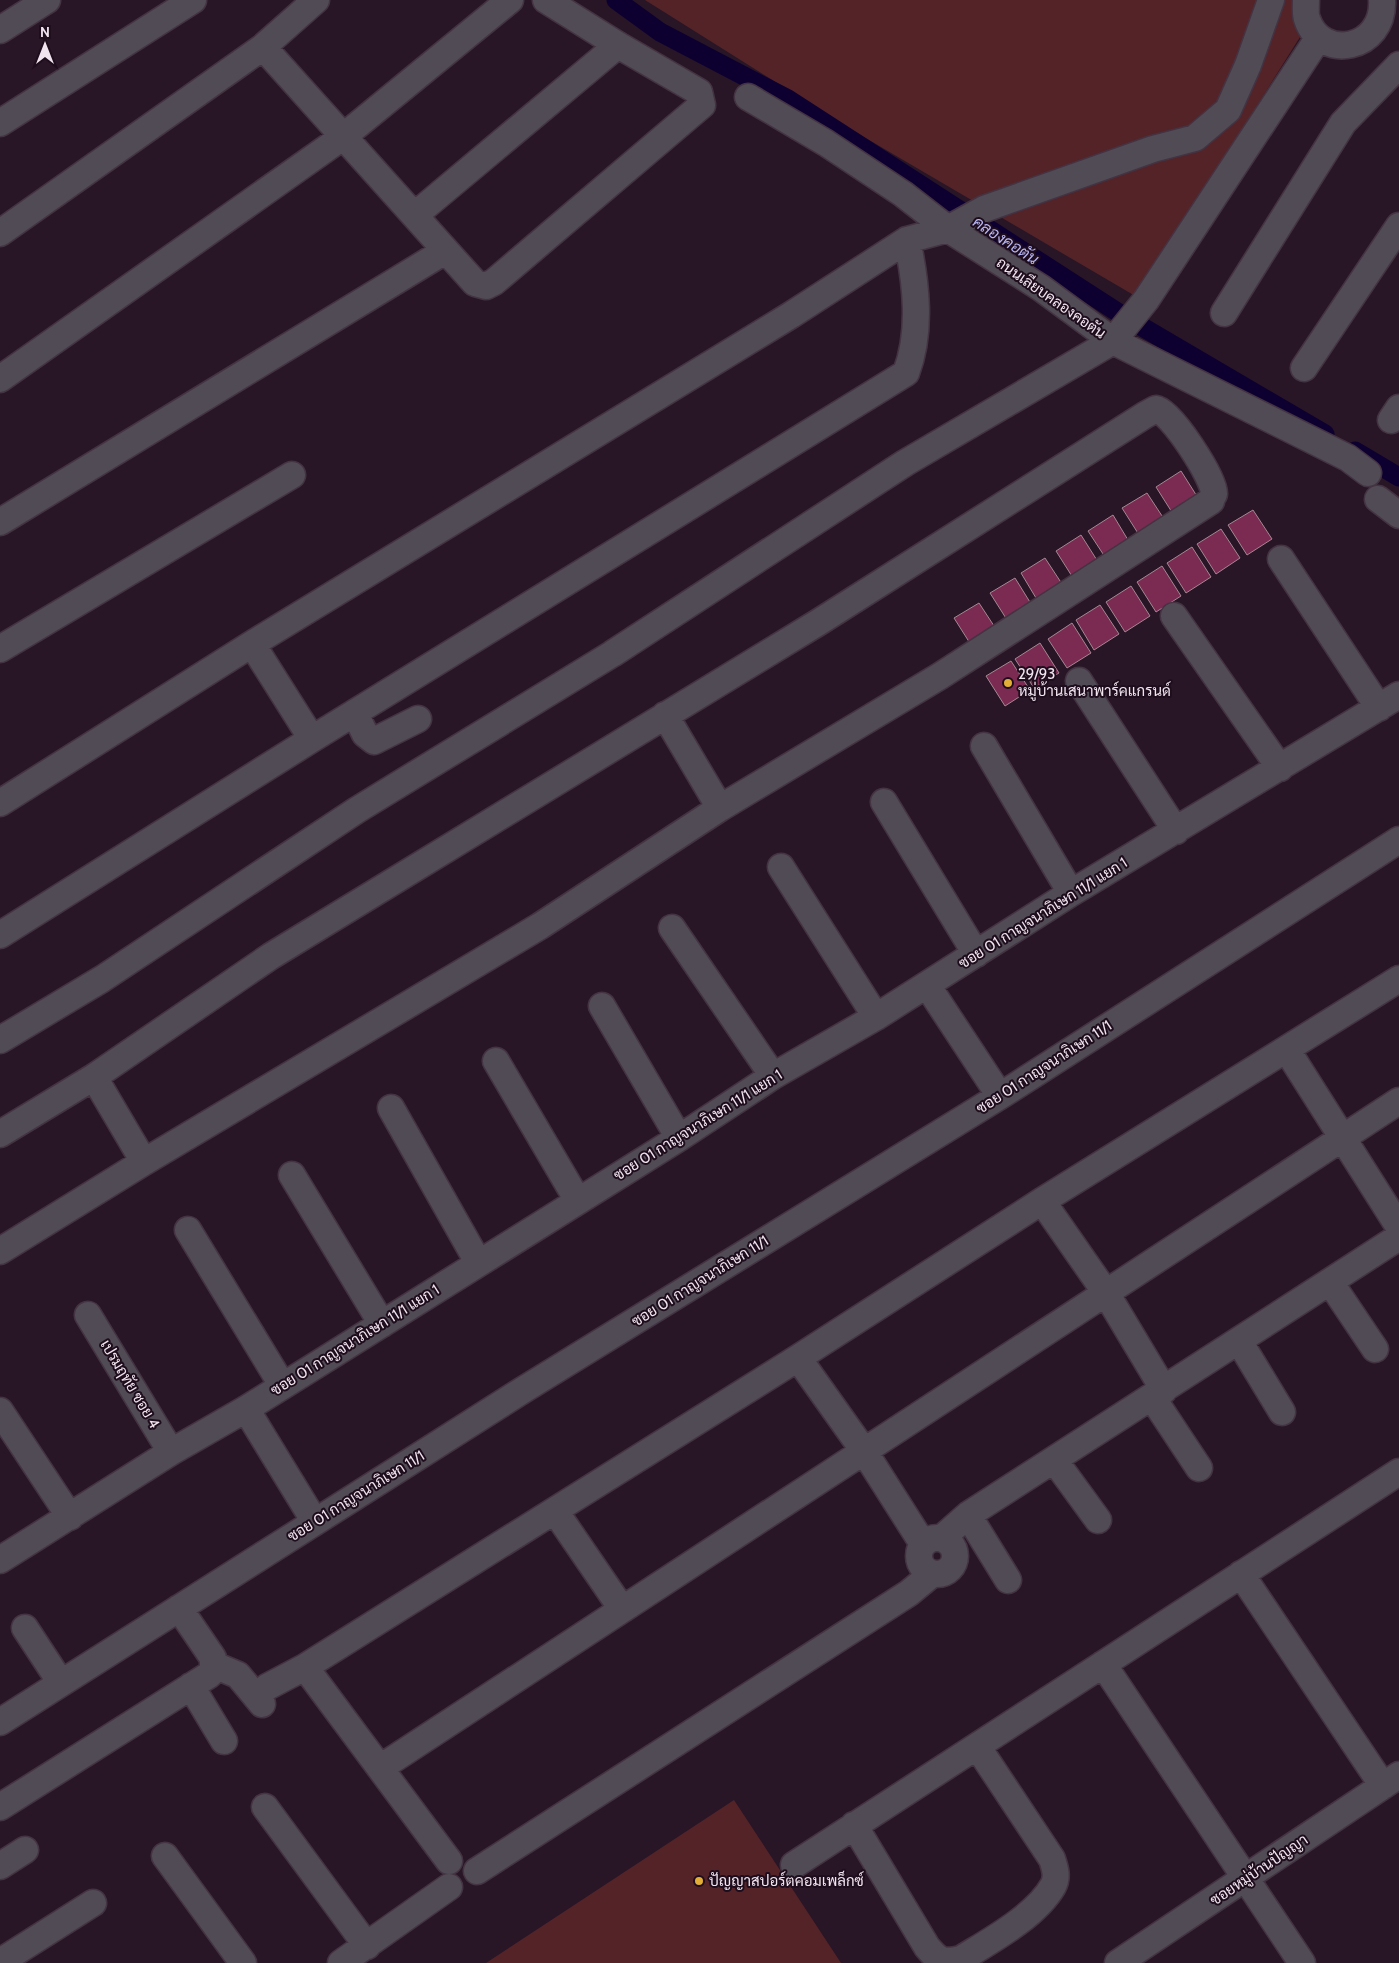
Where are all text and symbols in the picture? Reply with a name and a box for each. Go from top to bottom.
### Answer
north arrow [20,20,70,70]
text: N [40,23,50,41]
water label: คลองคอตัน [969,211,1043,269]
street label: ถนนเลียบคลองคอตัน [993,253,1110,342]
place label: 29/93 หมู่บ้านเสนาพาร์คแกรนด์ [1018,665,1171,701]
marker: 29/93 หมู่บ้านเสนาพาร์คแกรนด์ [1002,677,1014,689]
street label: ซอย 01 กาญจนาภิเษก 11/1 แยก 1 [955,854,1131,972]
street label: ซอย 01 กาญจนาภิเษก 11/1 [973,1016,1115,1118]
street label: ซอย 01 กาญจนาภิเษก 11/1 แยก 1 [610,1066,786,1184]
street label: ซอย 01 กาญจนาภิเษก 11/1 [628,1232,772,1330]
street label: ซอย 01 กาญจนาภิเษก 11/1 แยก 1 [267,1281,443,1399]
street label: เปรมฤทัย ซอย 4 [96,1336,164,1432]
street label: ซอย 01 กาญจนาภิเษก 11/1 [284,1447,428,1545]
street label: ซอยหมู่บ้านปัญญา [1206,1830,1312,1910]
place label: ปัญญาสปอร์ตคอมเพล็กซ์ [709,1870,864,1890]
marker: ปัญญาสปอร์ตคอมเพล็กซ์ [693,1875,705,1887]

